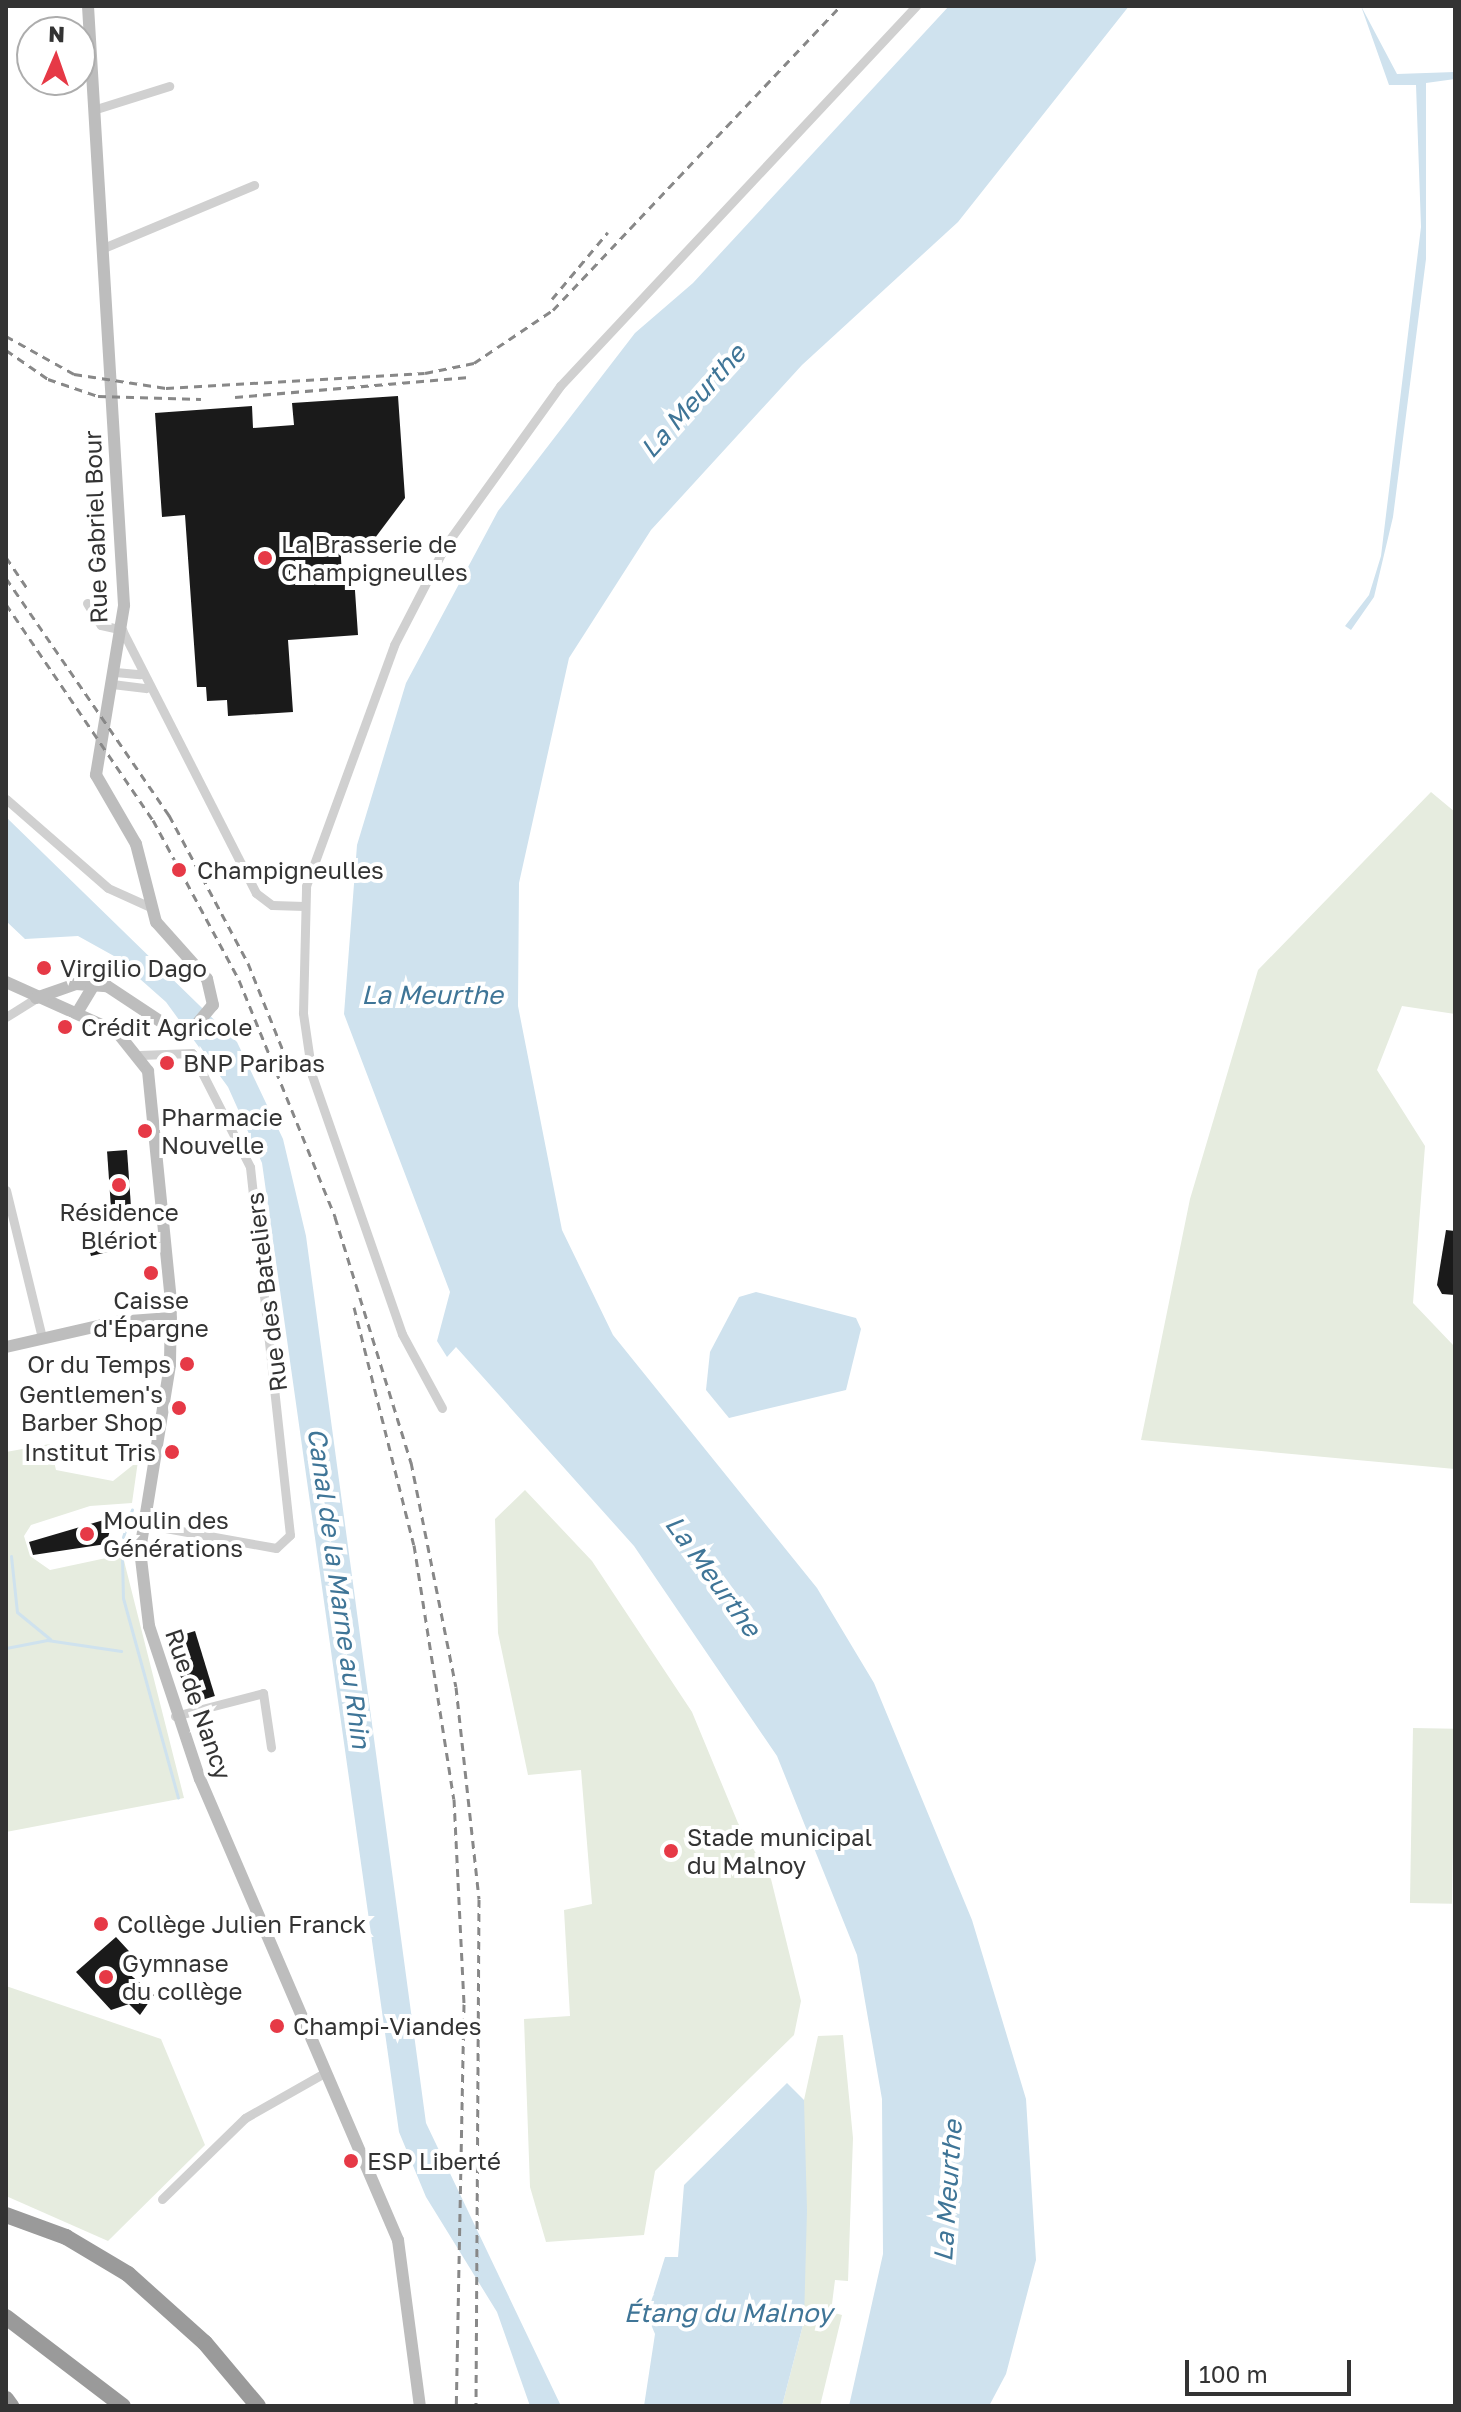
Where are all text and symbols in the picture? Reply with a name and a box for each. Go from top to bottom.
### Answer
north arrow [16,16,96,96]
text: N [48,20,66,47]
water label: La Meurthe [634,338,752,464]
street label: Rue Gabriel Bour [77,430,113,624]
place label: La Brasserie de Champigneulles [281,530,468,586]
marker: La Brasserie de Champigneulles [256,549,274,567]
place label: Champigneulles [197,856,384,884]
marker: Champigneulles [168,859,190,881]
place label: Virgilio Dago [60,954,207,982]
marker: Virgilio Dago [35,959,53,977]
water label: La Meurthe [361,979,503,1011]
place label: Crédit Agricole [81,1013,252,1041]
marker: Crédit Agricole [56,1018,74,1036]
place label: BNP Paribas [183,1049,325,1077]
marker: BNP Paribas [158,1054,176,1072]
place label: Pharmacie Nouvelle [161,1103,283,1159]
marker: Pharmacie Nouvelle [136,1122,154,1140]
marker: Résidence Blériot [110,1176,128,1194]
street label: Rue des Bateliers [239,1191,293,1393]
place label: Résidence Blériot [59,1198,179,1254]
marker: Caisse d'Épargne [142,1264,160,1282]
place label: Caisse d'Épargne [93,1286,209,1342]
place label: Or du Temps [27,1350,171,1378]
marker: Or du Temps [178,1355,196,1373]
place label: Gentlemen's Barber Shop [19,1380,163,1436]
marker: Gentlemen's Barber Shop [170,1399,188,1417]
water label: Canal de la Marne au Rhin [301,1426,377,1750]
place label: Institut Tris [24,1438,156,1466]
marker: Institut Tris [163,1443,181,1461]
place label: Moulin des Générations [103,1506,243,1562]
water label: La Meurthe [659,1510,767,1642]
marker: Moulin des Générations [78,1525,96,1543]
street label: Rue de Nancy [160,1625,238,1783]
place label: Stade municipal du Malnoy [687,1823,872,1879]
marker: Stade municipal du Malnoy [662,1842,680,1860]
place label: Collège Julien Franck [117,1910,366,1938]
marker: Collège Julien Franck [92,1915,110,1933]
place label: Gymnase du collège [122,1949,242,2005]
marker: Gymnase du collège [97,1968,115,1986]
place label: Champi-Viandes [293,2012,481,2040]
marker: Champi-Viandes [268,2017,286,2035]
water label: La Meurthe [928,2119,968,2263]
place label: ESP Liberté [367,2147,501,2175]
marker: ESP Liberté [342,2152,360,2170]
water label: Étang du Malnoy [624,2297,832,2329]
scale bar [1189,2344,1355,2394]
text: 100 m [1199,2359,1268,2388]

